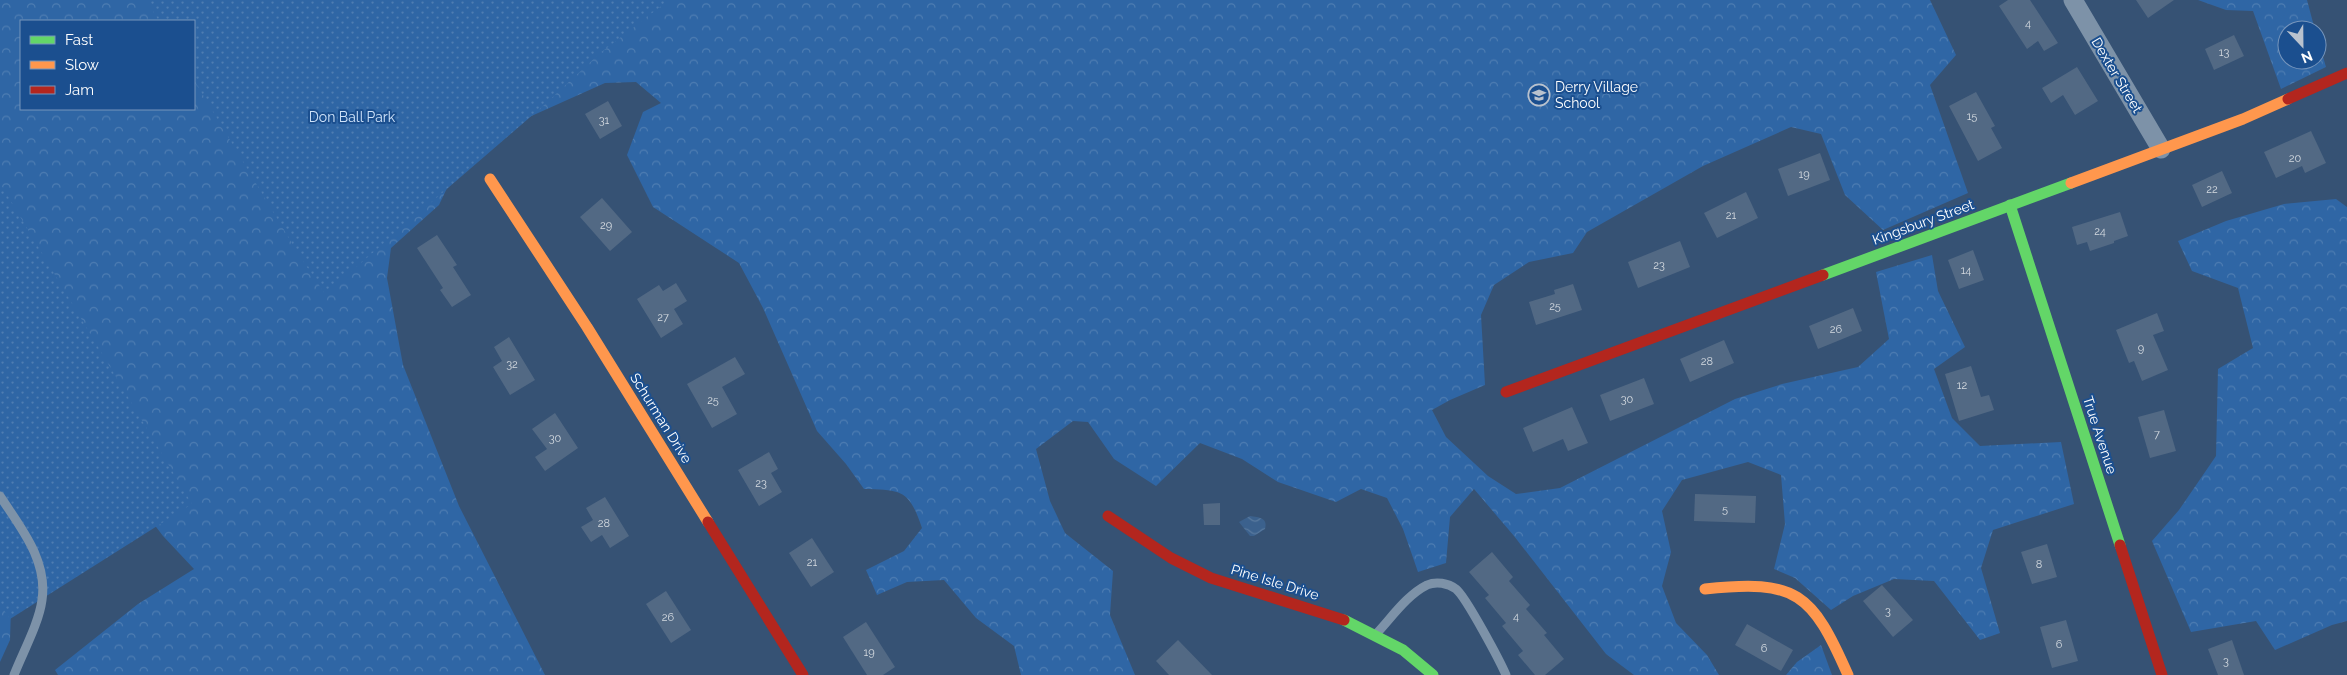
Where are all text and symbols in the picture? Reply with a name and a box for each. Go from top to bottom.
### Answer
house number: 4 [2025,17,2031,30]
legend [20,20,195,110]
north arrow [2277,20,2327,70]
text: Fast [65,31,93,49]
street label: Dexter Street [2088,35,2146,116]
house number: 13 [2219,46,2229,59]
text: N [2299,48,2315,66]
text: Slow [65,56,99,74]
place label: Derry Village School [1555,79,1638,111]
text: Jam [65,81,94,99]
school or university icon: Derry Village School [1527,83,1551,107]
park label: Don Ball Park [309,109,396,125]
house number: 15 [1967,110,1977,123]
house number: 31 [599,114,610,127]
house number: 20 [2289,152,2301,165]
house number: 19 [1798,168,1810,181]
house number: 22 [2206,183,2218,196]
street label: Kingsbury Street [1870,196,1976,248]
house number: 21 [1726,209,1737,222]
house number: 29 [600,219,612,232]
house number: 24 [2094,225,2106,238]
house number: 23 [1653,259,1665,272]
house number: 14 [1961,264,1971,277]
house number: 25 [1549,300,1561,313]
house number: 27 [657,311,669,324]
house number: 26 [1830,323,1843,336]
house number: 9 [2138,342,2144,355]
house number: 28 [1701,355,1713,368]
house number: 32 [506,358,518,371]
street label: Schurman Drive [627,370,695,466]
house number: 12 [1957,379,1967,392]
house number: 30 [1621,393,1634,406]
house number: 25 [707,394,719,407]
street label: True Avenue [2080,394,2120,476]
house number: 7 [2154,428,2160,441]
house number: 30 [549,432,562,445]
house number: 23 [755,477,767,490]
house number: 5 [1722,503,1728,516]
house number: 28 [598,517,610,530]
house number: 21 [807,556,818,569]
house number: 8 [2036,558,2042,571]
street label: Pine Isle Drive [1229,561,1321,603]
house number: 3 [1885,605,1891,618]
house number: 4 [1513,610,1519,623]
house number: 26 [662,611,675,624]
house number: 6 [2056,638,2063,651]
house number: 6 [1761,642,1768,655]
house number: 19 [863,646,875,659]
house number: 3 [2223,655,2229,668]

